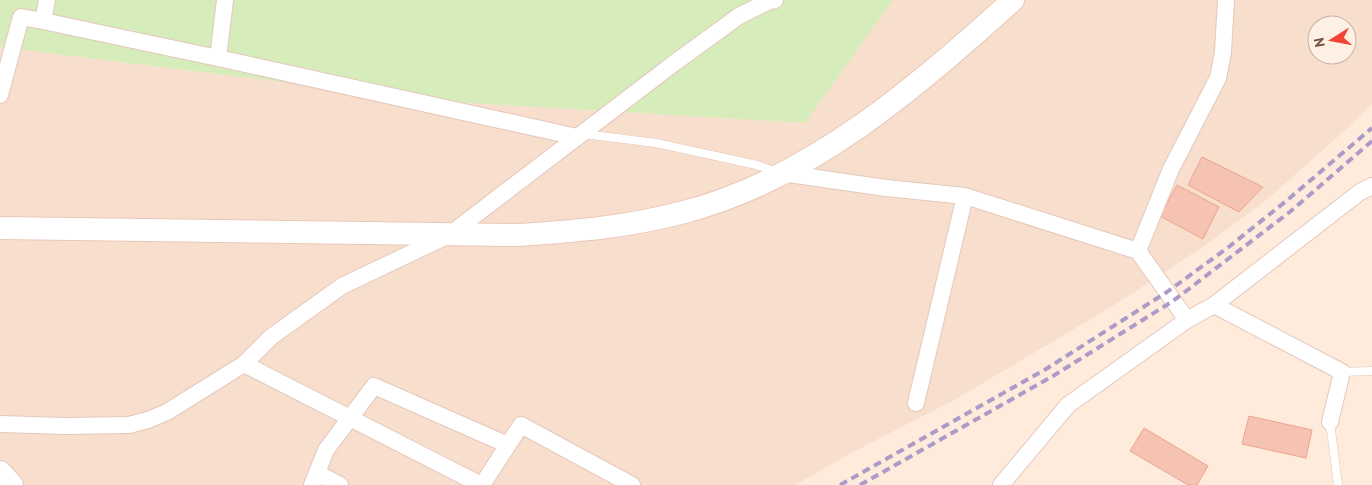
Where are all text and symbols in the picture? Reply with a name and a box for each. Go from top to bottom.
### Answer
north arrow [1307,15,1357,65]
text: N [1310,36,1329,49]

